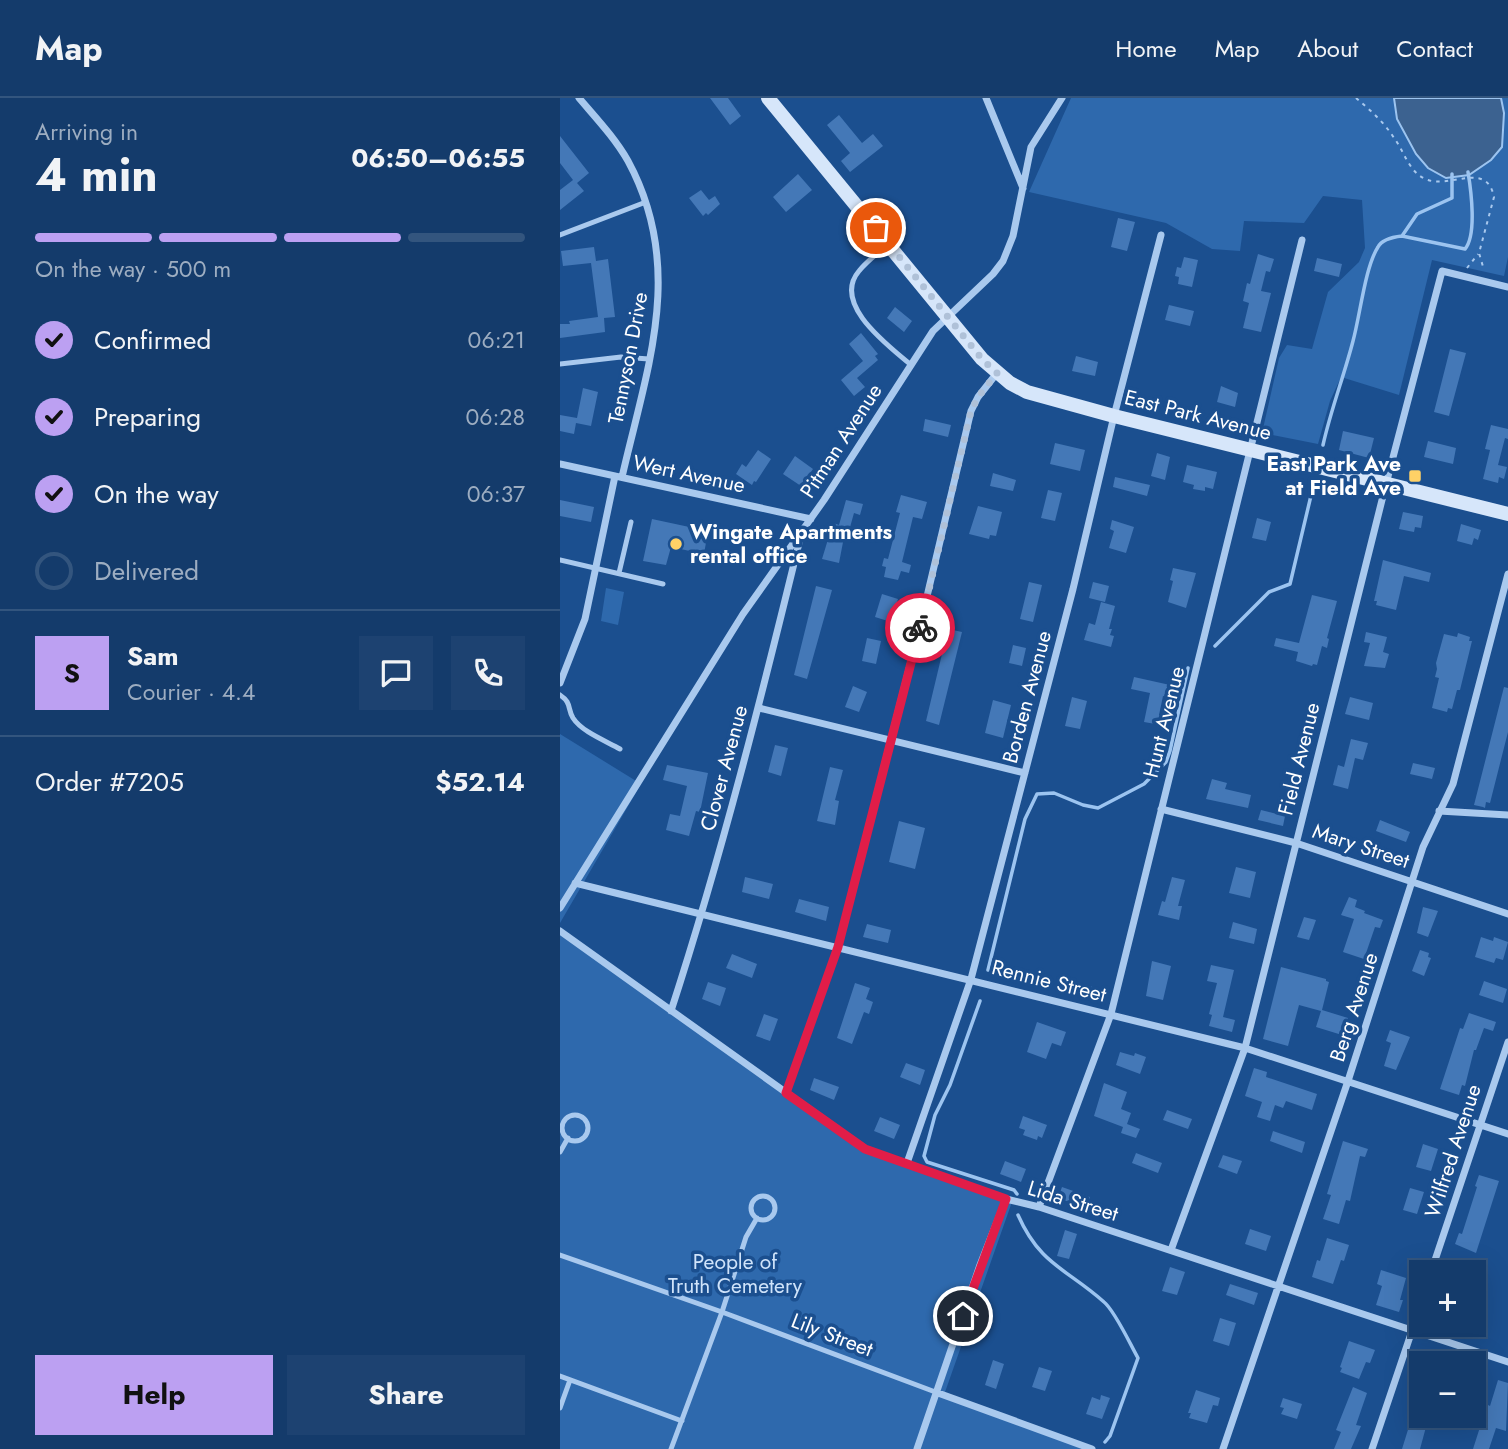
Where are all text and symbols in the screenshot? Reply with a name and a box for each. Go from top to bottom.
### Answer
text: Map [35,25,103,72]
text: Home [1115,31,1177,66]
text: Map [1215,31,1259,66]
text: About [1297,31,1358,66]
text: Contact [1396,31,1473,66]
text: Arriving in [35,115,138,149]
text: 06:50–06:55 [351,139,525,177]
text: 4 min [35,142,158,208]
pin [846,198,906,258]
icon: bag [857,209,895,247]
text: On the way · 500 m [35,252,231,286]
street label: Tennyson Drive [601,289,656,426]
icon: check [35,321,73,359]
text: Confirmed [94,321,211,359]
text: 06:21 [468,323,525,357]
street label: Pitman Avenue [793,378,889,504]
street label: East Park Avenue [1121,382,1275,448]
icon: check [35,398,73,436]
text: Preparing [94,398,201,436]
text: 06:28 [465,400,525,434]
street label: Wert Avenue [630,447,748,501]
place label: East Park Ave at Field Ave [1266,449,1401,503]
marker: East Park Ave at Field Ave [1407,468,1423,484]
icon: check [35,475,73,513]
text: On the way [94,475,219,513]
text: 06:37 [467,477,525,511]
place label: Wingate Apartments rental office [690,517,892,571]
marker: Wingate Apartments rental office [668,536,684,552]
text: Delivered [94,552,199,590]
courier [885,593,955,663]
icon: bike [901,609,939,647]
street label: Borden Avenue [995,627,1059,767]
button: chat [359,636,433,710]
button: phone [451,636,525,710]
text: Sam [127,637,179,675]
text: S [64,654,80,692]
street label: Hunt Avenue [1136,663,1192,781]
text: Courier · 4.4 [127,675,255,709]
street label: Field Avenue [1270,699,1328,819]
street label: Clover Avenue [693,702,755,834]
text: Order #7205 [35,763,184,801]
text: $52.14 [435,763,525,801]
street label: Mary Street [1309,816,1413,876]
street label: Berg Avenue [1322,948,1386,1065]
street label: Rennie Street [988,952,1110,1010]
street label: Wilfred Avenue [1417,1080,1489,1221]
street label: Lida Street [1024,1173,1122,1229]
park label: People of Truth Cemetery [668,1247,803,1301]
map controls [1409,1260,1486,1428]
button: + [1409,1260,1486,1337]
pin [933,1286,993,1346]
icon: home [944,1297,982,1335]
street label: Lily Street [787,1306,877,1364]
button: − [1409,1351,1486,1428]
button: Help [35,1355,273,1435]
button: Share [287,1355,525,1435]

